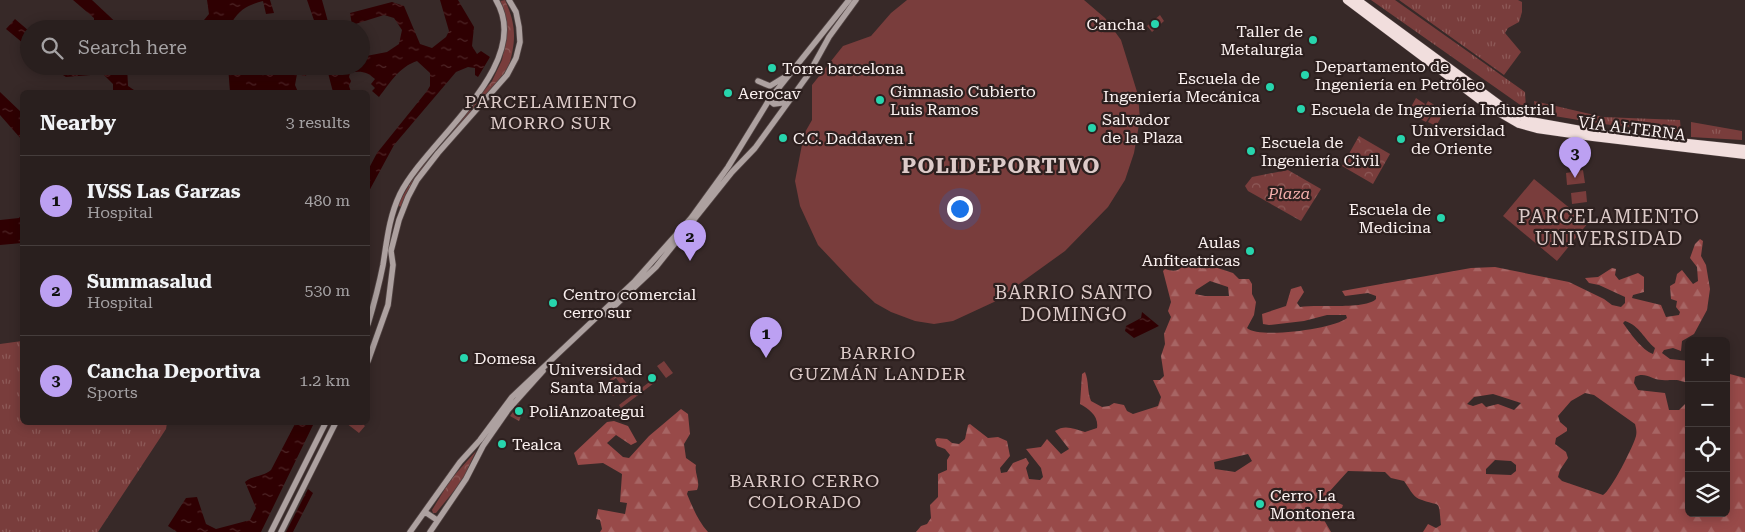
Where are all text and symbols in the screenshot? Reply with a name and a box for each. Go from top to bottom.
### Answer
place label: Cancha [1087,15,1145,34]
marker: Cancha [1149,18,1161,30]
search box [20,20,370,75]
place label: Taller de Metalurgia [1220,22,1303,59]
icon: search [38,34,66,62]
marker: Taller de Metalurgia [1307,34,1319,46]
text: Search here [78,36,187,59]
place label: Departamento de Ingeniería en Petróleo [1315,57,1485,94]
place label: Torre barcelona [782,59,904,78]
marker: Torre barcelona [766,62,778,74]
place label: Escuela de Ingeniería Mecánica [1103,69,1260,106]
marker: Departamento de Ingeniería en Petróleo [1299,69,1311,81]
marker: Escuela de Ingeniería Mecánica [1264,81,1276,93]
place label: Gimnasio Cubierto Luis Ramos [890,82,1036,119]
place label: Aerocav [738,84,801,103]
marker: Aerocav [722,87,734,99]
district label: PARCELAMIENTO MORRO SUR [465,91,637,133]
marker: Gimnasio Cubierto Luis Ramos [874,94,886,106]
place label: Escuela de Ingeniería Industrial [1311,100,1555,119]
marker: Escuela de Ingeniería Industrial [1295,103,1307,115]
place label: Salvador de la Plaza [1102,110,1183,147]
text: Nearby [40,111,116,135]
street label: VÍA ALTERNA [1577,112,1688,145]
text: 3 results [286,113,350,132]
place label: Universidad de Oriente [1411,121,1505,158]
marker: Salvador de la Plaza [1086,122,1098,134]
place label: C.C. Daddaven I [793,129,914,148]
marker: C.C. Daddaven I [777,132,789,144]
place label: Escuela de Ingeniería Civil [1261,133,1380,170]
marker: Universidad de Oriente [1395,133,1407,145]
pin: 3 [1559,137,1591,178]
marker: Escuela de Ingeniería Civil [1245,145,1257,157]
district label: POLIDEPORTIVO [902,154,1100,178]
text: IVSS Las Garzas [87,180,241,203]
park label: Plaza [1267,184,1310,203]
text: 1 [52,191,60,210]
text: 480 m [304,191,350,210]
your location [947,196,973,222]
place label: Escuela de Medicina [1349,200,1431,237]
text: Hospital [87,203,153,222]
district label: PARCELAMIENTO UNIVERSIDAD [1518,205,1700,250]
marker: Escuela de Medicina [1435,212,1447,224]
pin: 2 [674,220,706,261]
place label: Aulas Anfiteatricas [1142,233,1240,270]
marker: Aulas Anfiteatricas [1244,245,1256,257]
text: Summasalud [87,270,212,293]
text: 2 [52,281,60,300]
text: 530 m [304,281,350,300]
district label: BARRIO SANTO DOMINGO [995,281,1153,326]
place label: Centro comercial cerro sur [563,285,696,322]
text: Hospital [87,293,153,312]
marker: Centro comercial cerro sur [547,297,559,309]
pin: 1 [750,317,782,358]
map controls [1685,337,1730,517]
button: + [1685,337,1730,382]
district label: BARRIO GUZMÁN LANDER [789,342,967,384]
place label: Domesa [474,349,536,368]
marker: Domesa [458,352,470,364]
text: Cancha Deportiva [87,360,260,383]
place label: Universidad Santa María [548,360,642,397]
text: 3 [52,371,60,390]
text: 1.2 km [299,371,350,390]
marker: Universidad Santa María [646,372,658,384]
button: − [1685,382,1730,427]
text: Sports [87,383,138,402]
place label: PoliAnzoategui [529,402,645,421]
marker: PoliAnzoategui [513,405,525,417]
button: locate [1685,427,1730,472]
place label: Tealca [512,435,562,454]
marker: Tealca [496,438,508,450]
district label: BARRIO CERRO COLORADO [730,470,880,512]
button: layers [1685,472,1730,517]
place label: Cerro La Montonera [1270,486,1355,523]
marker: Cerro La Montonera [1254,498,1266,510]

